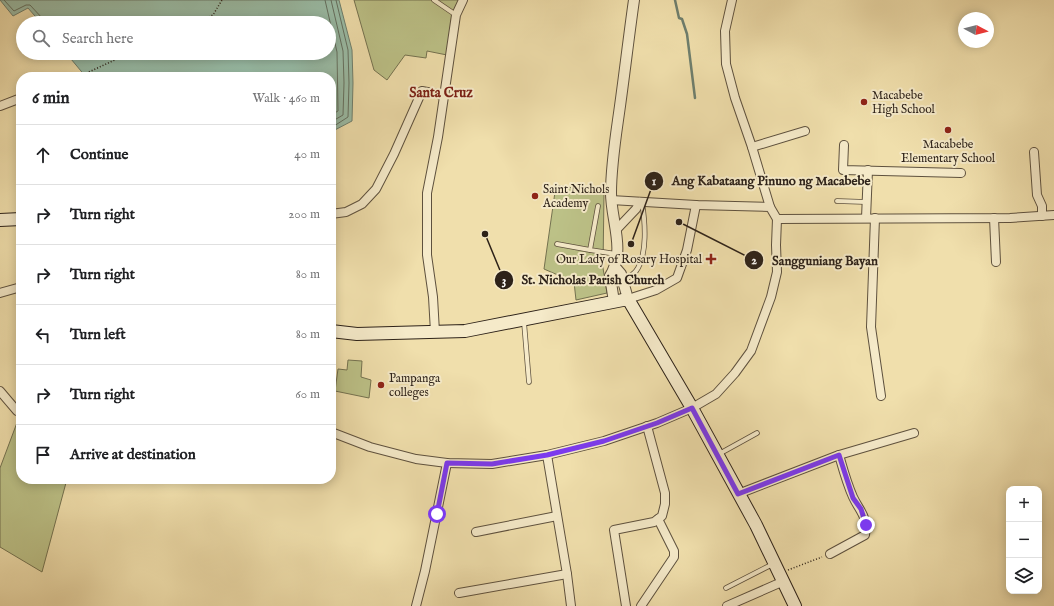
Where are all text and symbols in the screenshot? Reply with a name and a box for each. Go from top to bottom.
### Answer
north arrow [958,12,994,48]
search box [16,16,336,60]
icon: search [30,27,52,49]
text: Search here [62,29,133,48]
district label: Santa Cruz [409,84,473,102]
text: 6 min [32,88,70,109]
place label: Macabebe High School [872,88,936,117]
text: Walk · 460 m [253,90,320,107]
marker: Macabebe High School [859,97,869,107]
marker: Macabebe Elementary School [943,125,953,135]
place label: Macabebe Elementary School [901,137,996,166]
icon: ahead [32,144,54,166]
text: Continue [70,145,128,164]
text: 40 m [294,146,320,163]
callout: Ang Kabataang Pinuno ng Macabebe [644,168,878,193]
text: Ang Kabataang Pinuno ng Macabebe [671,173,870,190]
text: 1 [652,174,657,189]
place label: Saint Nichols Academy [542,182,610,211]
marker: Saint Nichols Academy [530,191,540,201]
icon: right [32,204,54,226]
text: Turn right [70,205,135,224]
text: 200 m [288,206,320,223]
callout: Sangguniang Bayan [744,247,886,272]
place label: Our Lady of Rosary Hospital [556,252,703,268]
marker: Our Lady of Rosary Hospital [705,253,717,265]
text: 2 [751,253,757,268]
text: Sangguniang Bayan [772,253,878,270]
icon: right [32,264,54,286]
text: Turn right [70,265,135,284]
text: 80 m [296,266,320,283]
callout: St. Nicholas Parish Church [494,267,673,292]
text: St. Nicholas Parish Church [521,272,666,289]
text: 3 [502,273,506,288]
icon: left [32,324,54,346]
text: Turn left [70,325,126,344]
text: 80 m [296,326,320,343]
place label: Pampanga colleges [389,371,441,400]
marker: Pampanga colleges [376,380,386,390]
icon: right [32,384,54,406]
text: Turn right [70,385,135,404]
text: 60 m [295,386,320,403]
icon: arrive [32,444,54,466]
text: Arrive at destination [70,445,196,464]
map controls [1006,486,1042,594]
button: + [1006,486,1042,522]
route start [428,505,446,523]
route end [857,516,875,534]
button: − [1006,522,1042,558]
button: layers [1006,558,1042,594]

